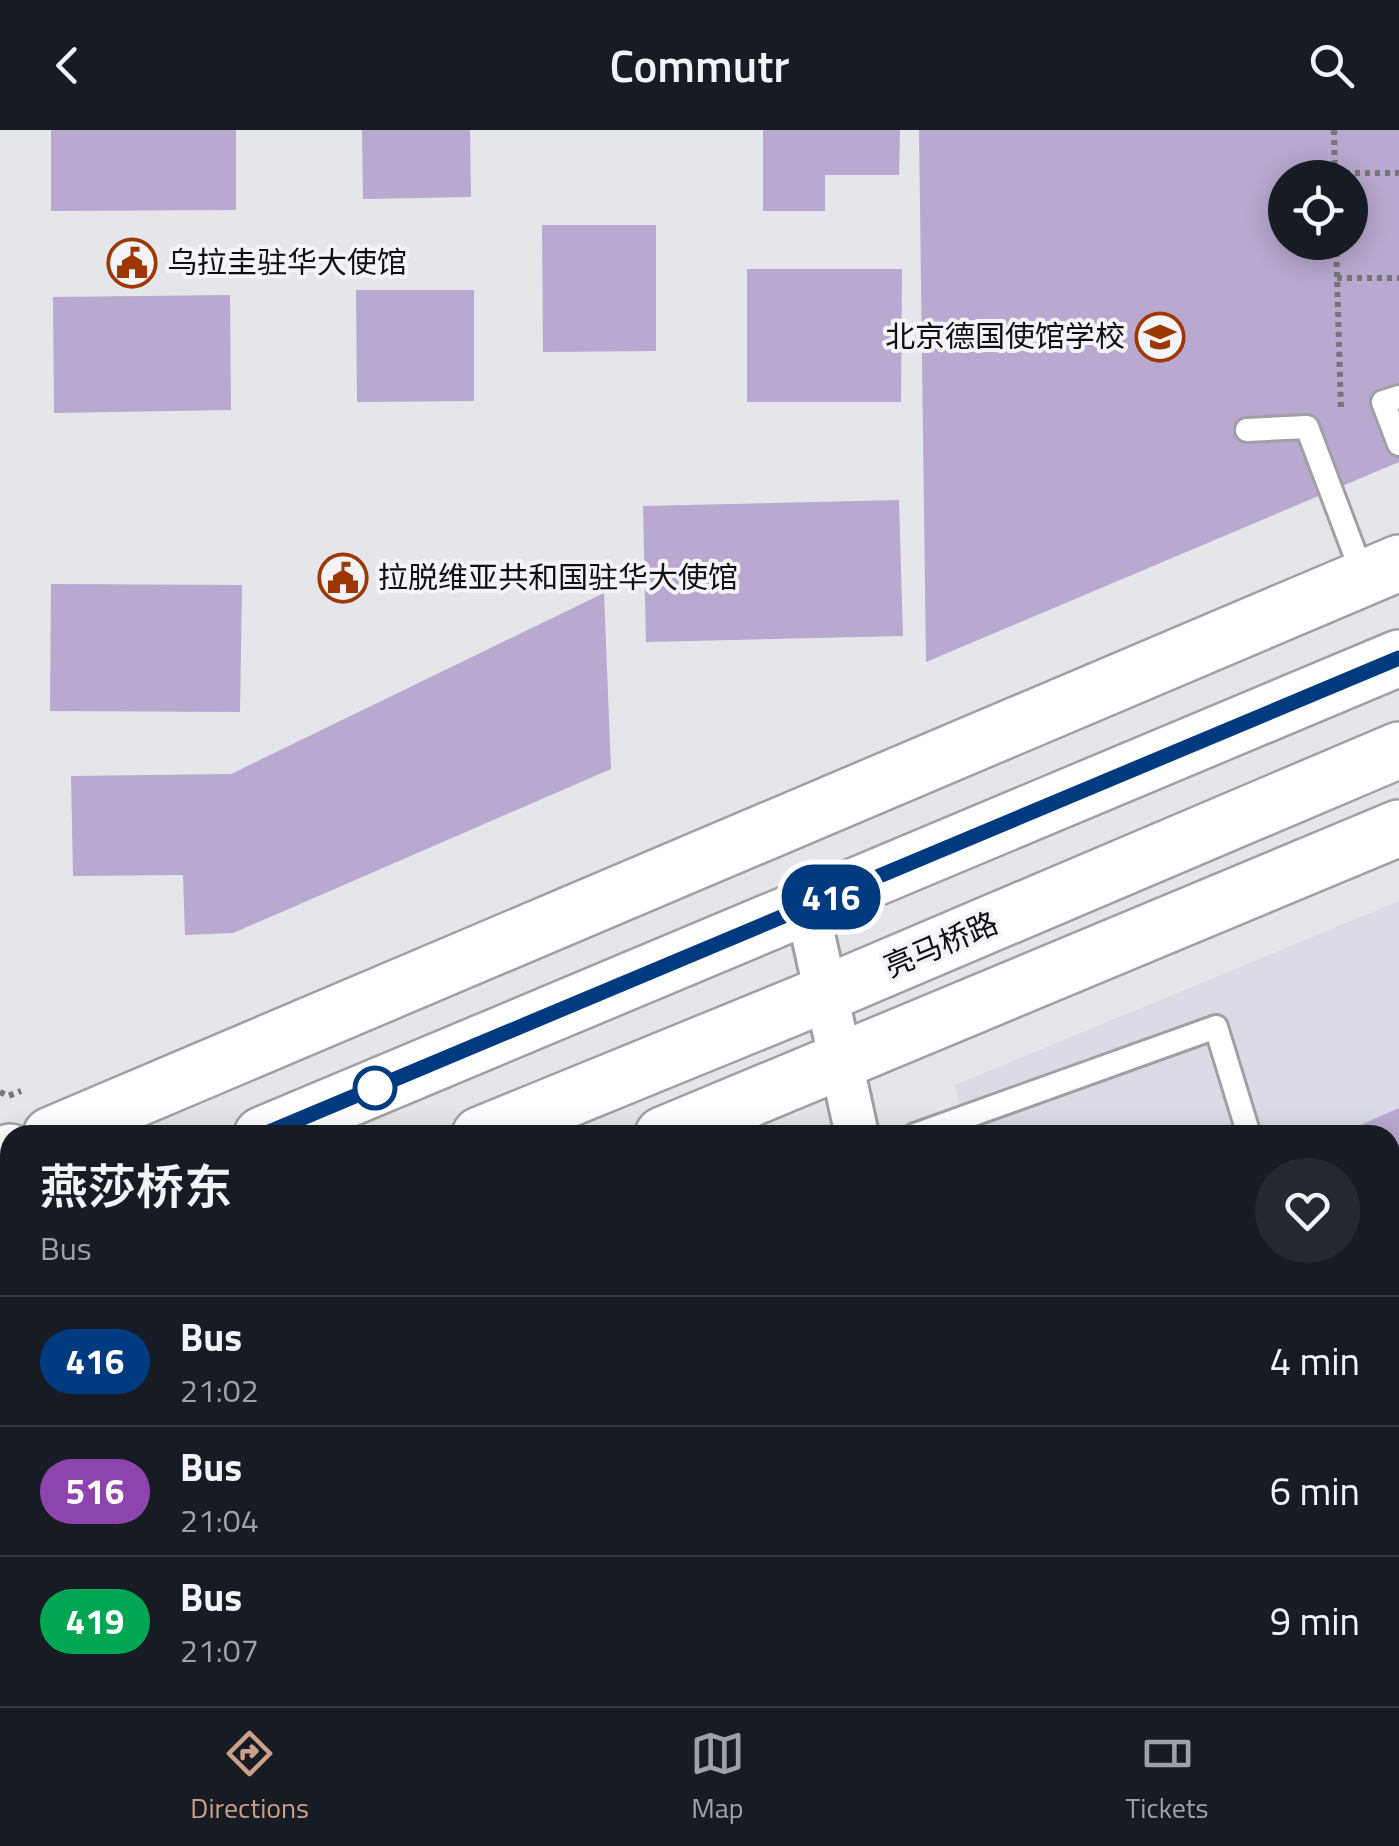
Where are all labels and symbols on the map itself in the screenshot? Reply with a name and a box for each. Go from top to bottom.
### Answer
public building icon: 乌拉圭驻华大使馆 [106,237,158,289]
place label: 乌拉圭驻华大使馆 [167,239,407,285]
school or university icon: 北京德国使馆学校 [1134,311,1186,363]
place label: 北京德国使馆学校 [885,313,1125,359]
public building icon: 拉脱维亚共和国驻华大使馆 [317,552,369,604]
place label: 拉脱维亚共和国驻华大使馆 [378,554,738,600]
line badge: 416 [774,864,888,930]
street label: 亮马桥路 [876,899,1005,989]
unlabelled marker [354,1067,396,1109]

